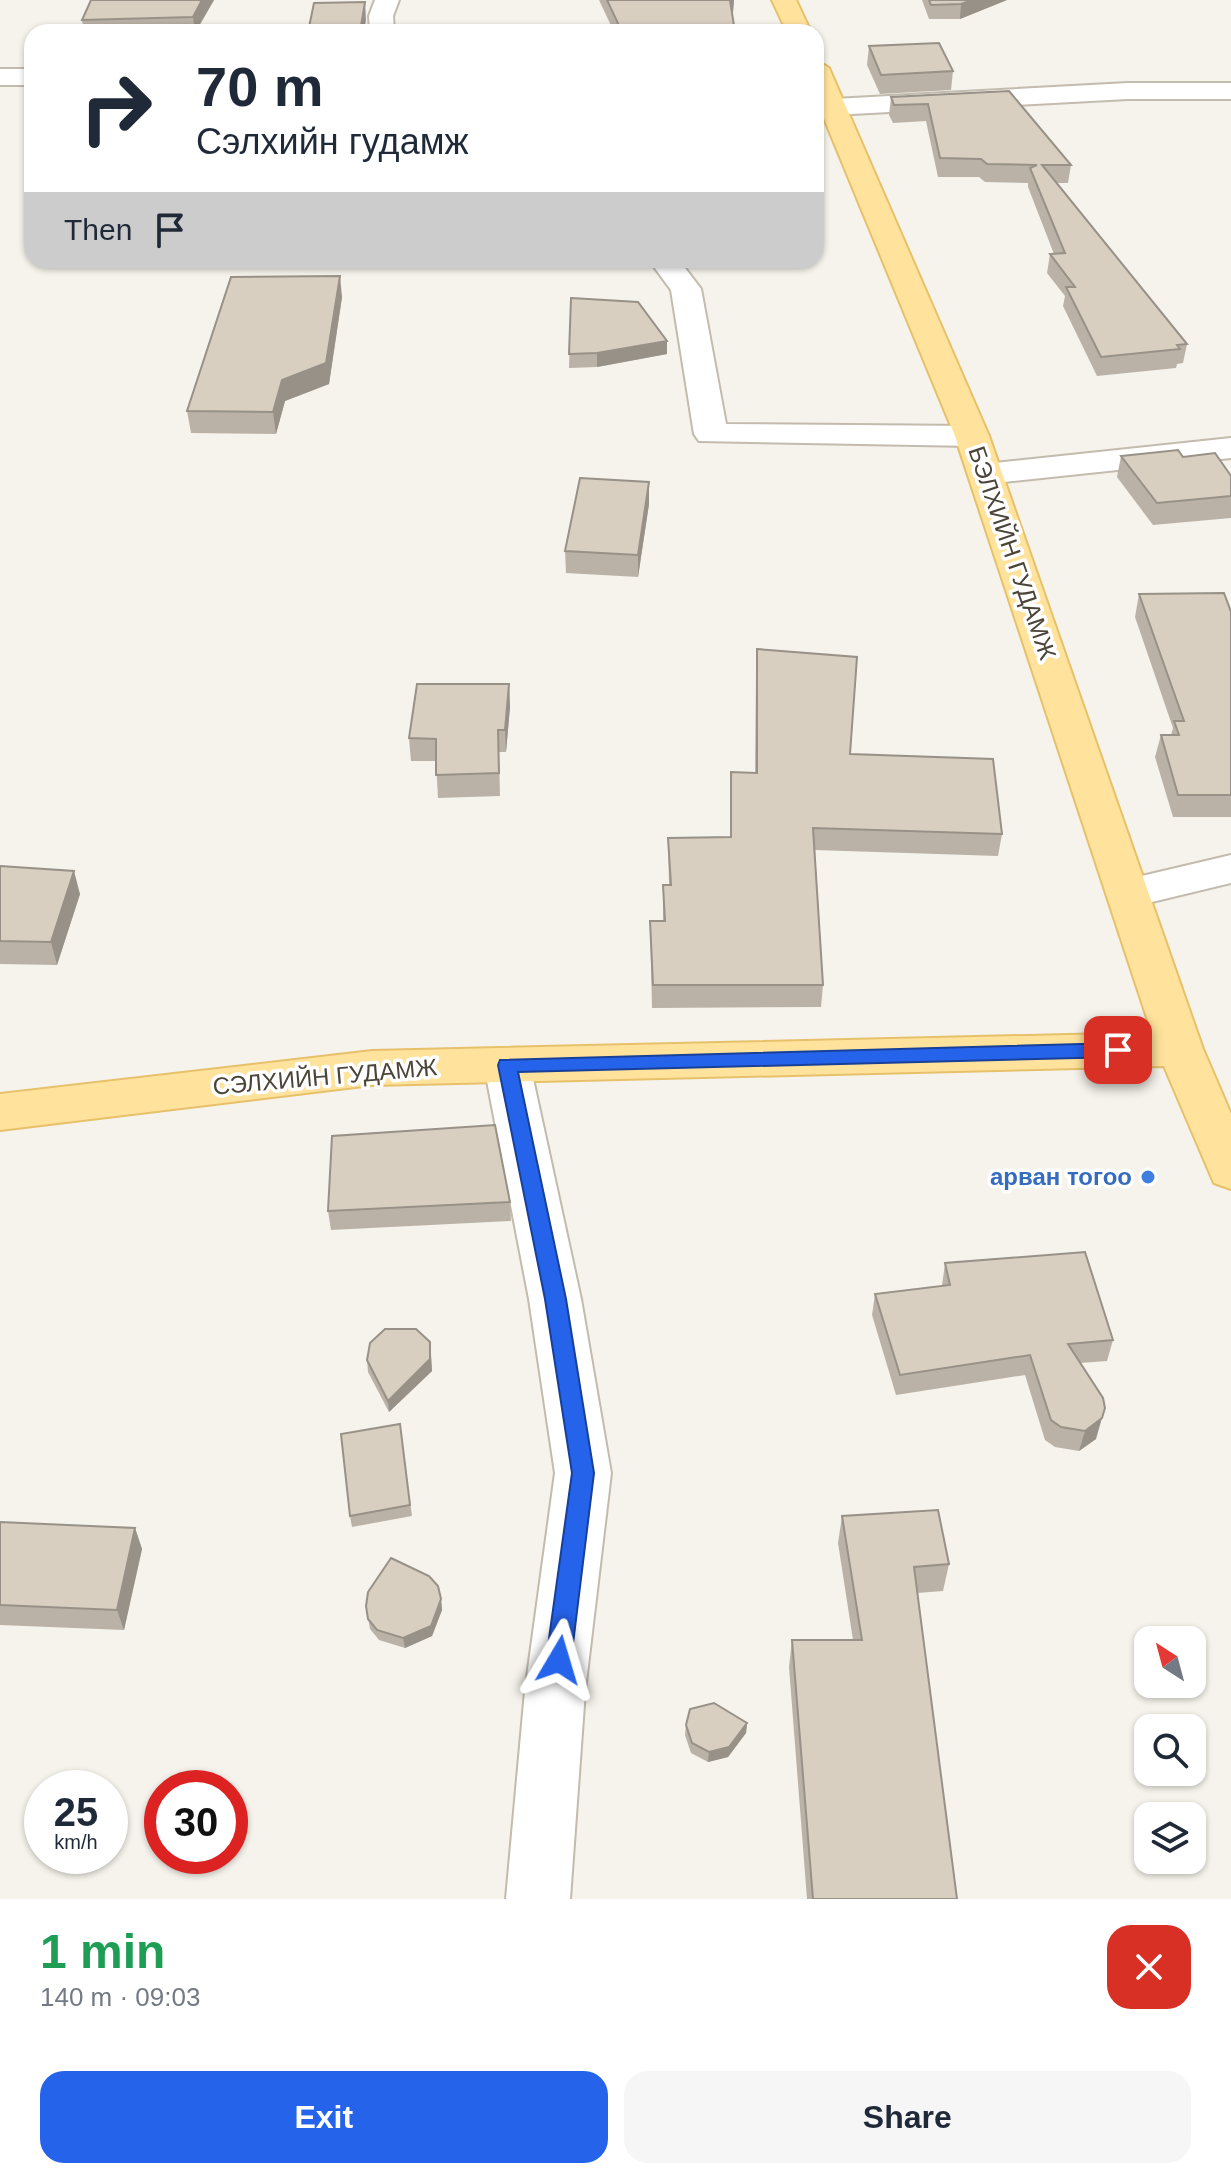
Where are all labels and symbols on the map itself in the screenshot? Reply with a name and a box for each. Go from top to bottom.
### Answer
street label: БЭЛХИЙН ГУДАМЖ [963,443,1062,663]
pin [1084,1016,1152,1084]
street label: СЭЛХИЙН ГУДАМЖ [212,1053,438,1100]
place label: арван тогоо [990,1163,1132,1190]
marker: арван тогоо [1139,1168,1157,1186]
position arrow [517,1618,601,1702]
north arrow [1134,1626,1206,1698]
speed limit sign: 30 [144,1770,248,1874]

